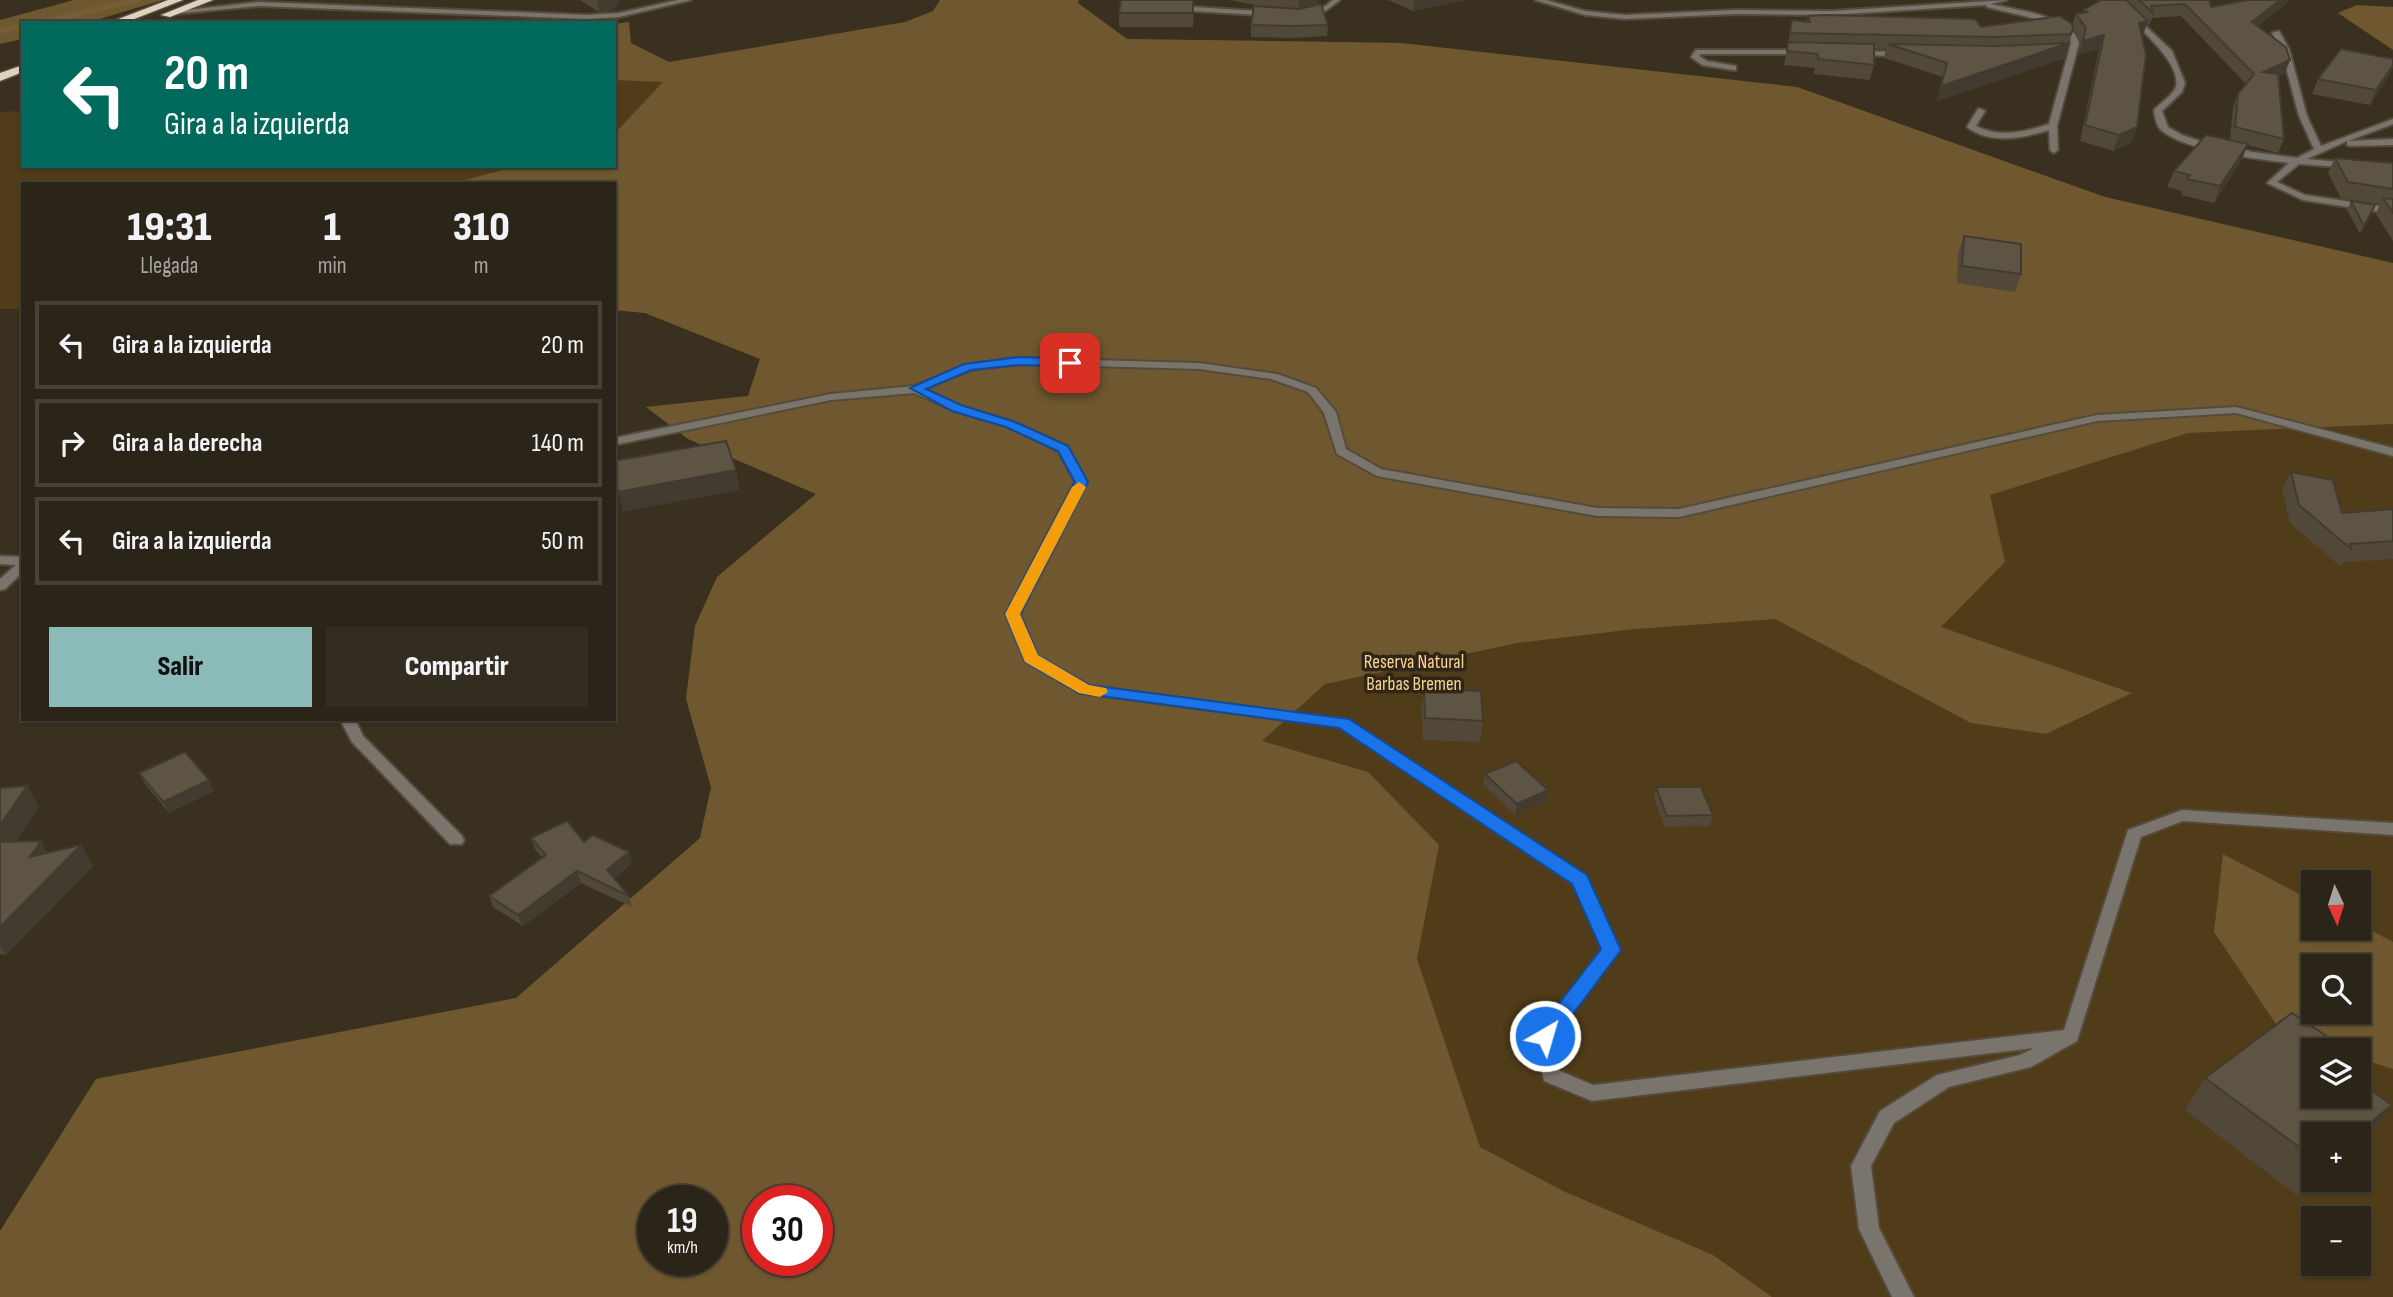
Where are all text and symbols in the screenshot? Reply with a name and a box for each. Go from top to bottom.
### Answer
text: 20 m [164,45,249,104]
icon: left [49,49,140,140]
text: Gira a la izquierda [164,105,350,144]
text: 19:31 [127,202,211,253]
text: 1 [323,202,341,253]
text: 310 [453,202,510,253]
text: Llegada [140,252,198,280]
text: min [318,252,347,280]
text: m [474,252,489,280]
icon: left [53,326,91,364]
text: Gira a la izquierda [112,330,272,361]
text: 20 m [541,330,584,361]
pin [1040,333,1100,393]
icon: arrive [1051,344,1089,382]
icon: right [53,424,91,462]
text: Gira a la derecha [112,428,262,459]
text: 140 m [532,428,584,459]
icon: left [53,522,91,560]
text: Gira a la izquierda [112,526,272,557]
text: 50 m [541,526,584,557]
button: Salir [49,627,312,707]
button: Compartir [326,627,588,707]
park label: Reserva Natural Barbas Bremen [1364,651,1464,696]
north arrow [2301,870,2371,940]
map controls [2301,870,2371,1276]
button: search [2301,954,2371,1024]
position arrow [1508,999,1582,1073]
button: layers [2301,1038,2371,1108]
button: + [2301,1122,2371,1192]
speed limit sign: 30 [742,1185,833,1276]
text: 19 [667,1200,698,1243]
button: − [2301,1206,2371,1276]
text: km/h [667,1237,698,1258]

